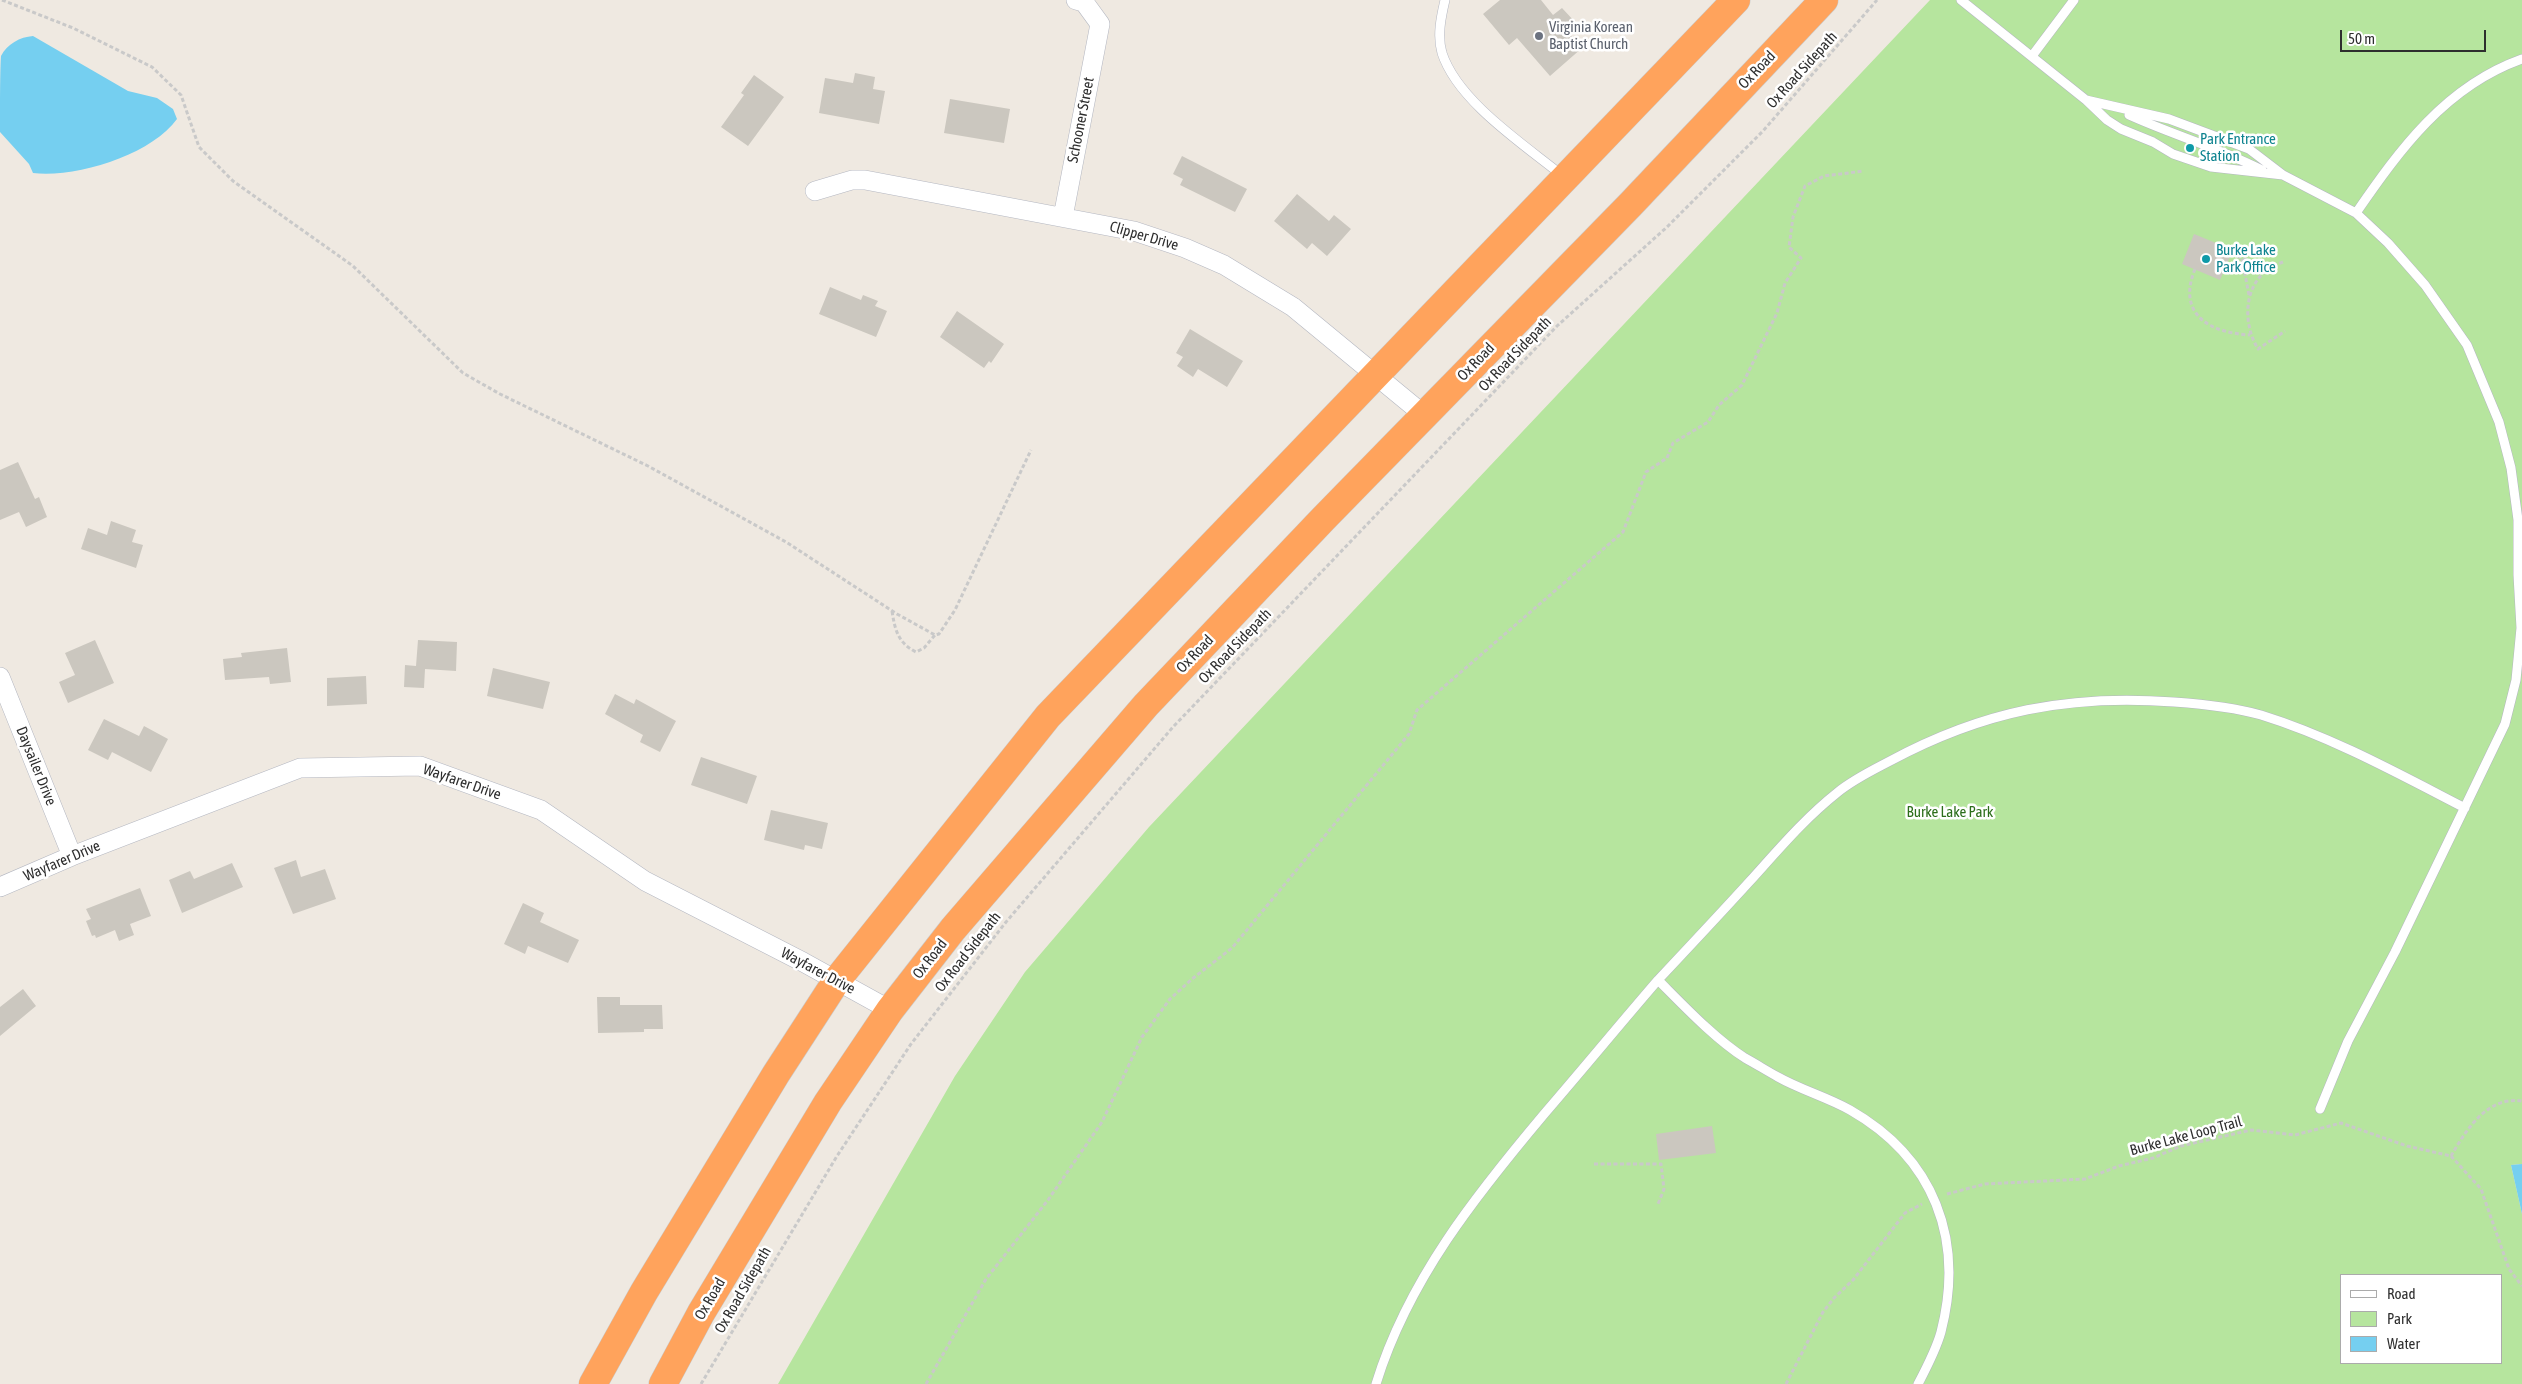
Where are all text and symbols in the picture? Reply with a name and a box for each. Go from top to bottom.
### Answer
place label: Virginia Korean Baptist Church [1549,18,1633,53]
scale bar [2342,20,2488,52]
street label: Ox Road Sidepath [1763,28,1841,112]
marker: Virginia Korean Baptist Church [1533,30,1545,42]
text: 50 m [2348,30,2375,47]
street label: Ox Road [1735,47,1779,93]
street label: Schooner Street [1064,76,1098,164]
place label: Park Entrance Station [2200,130,2276,165]
marker: Park Entrance Station [2184,142,2196,154]
street label: Clipper Drive [1107,218,1181,254]
place label: Burke Lake Park Office [2216,241,2276,276]
marker: Burke Lake Park Office [2200,253,2212,265]
street label: Ox Road Sidepath [1475,313,1555,395]
street label: Ox Road [1454,339,1498,385]
street label: Ox Road Sidepath [1195,605,1275,687]
street label: Ox Road [1173,631,1217,677]
street label: Daysailer Drive [12,724,60,808]
street label: Wayfarer Drive [421,760,503,804]
park label: Burke Lake Park [1907,803,1993,821]
street label: Wayfarer Drive [21,837,103,885]
street label: Ox Road Sidepath [931,908,1005,996]
street label: Ox Road [909,936,951,982]
street label: Wayfarer Drive [778,944,858,998]
street label: Burke Lake Loop Trail [2128,1112,2244,1160]
street label: Ox Road Sidepath [711,1244,775,1336]
legend [2340,1274,2502,1364]
street label: Ox Road [691,1275,729,1323]
text: Road [2387,1285,2416,1302]
text: Park [2387,1310,2412,1327]
text: Water [2387,1335,2420,1352]

